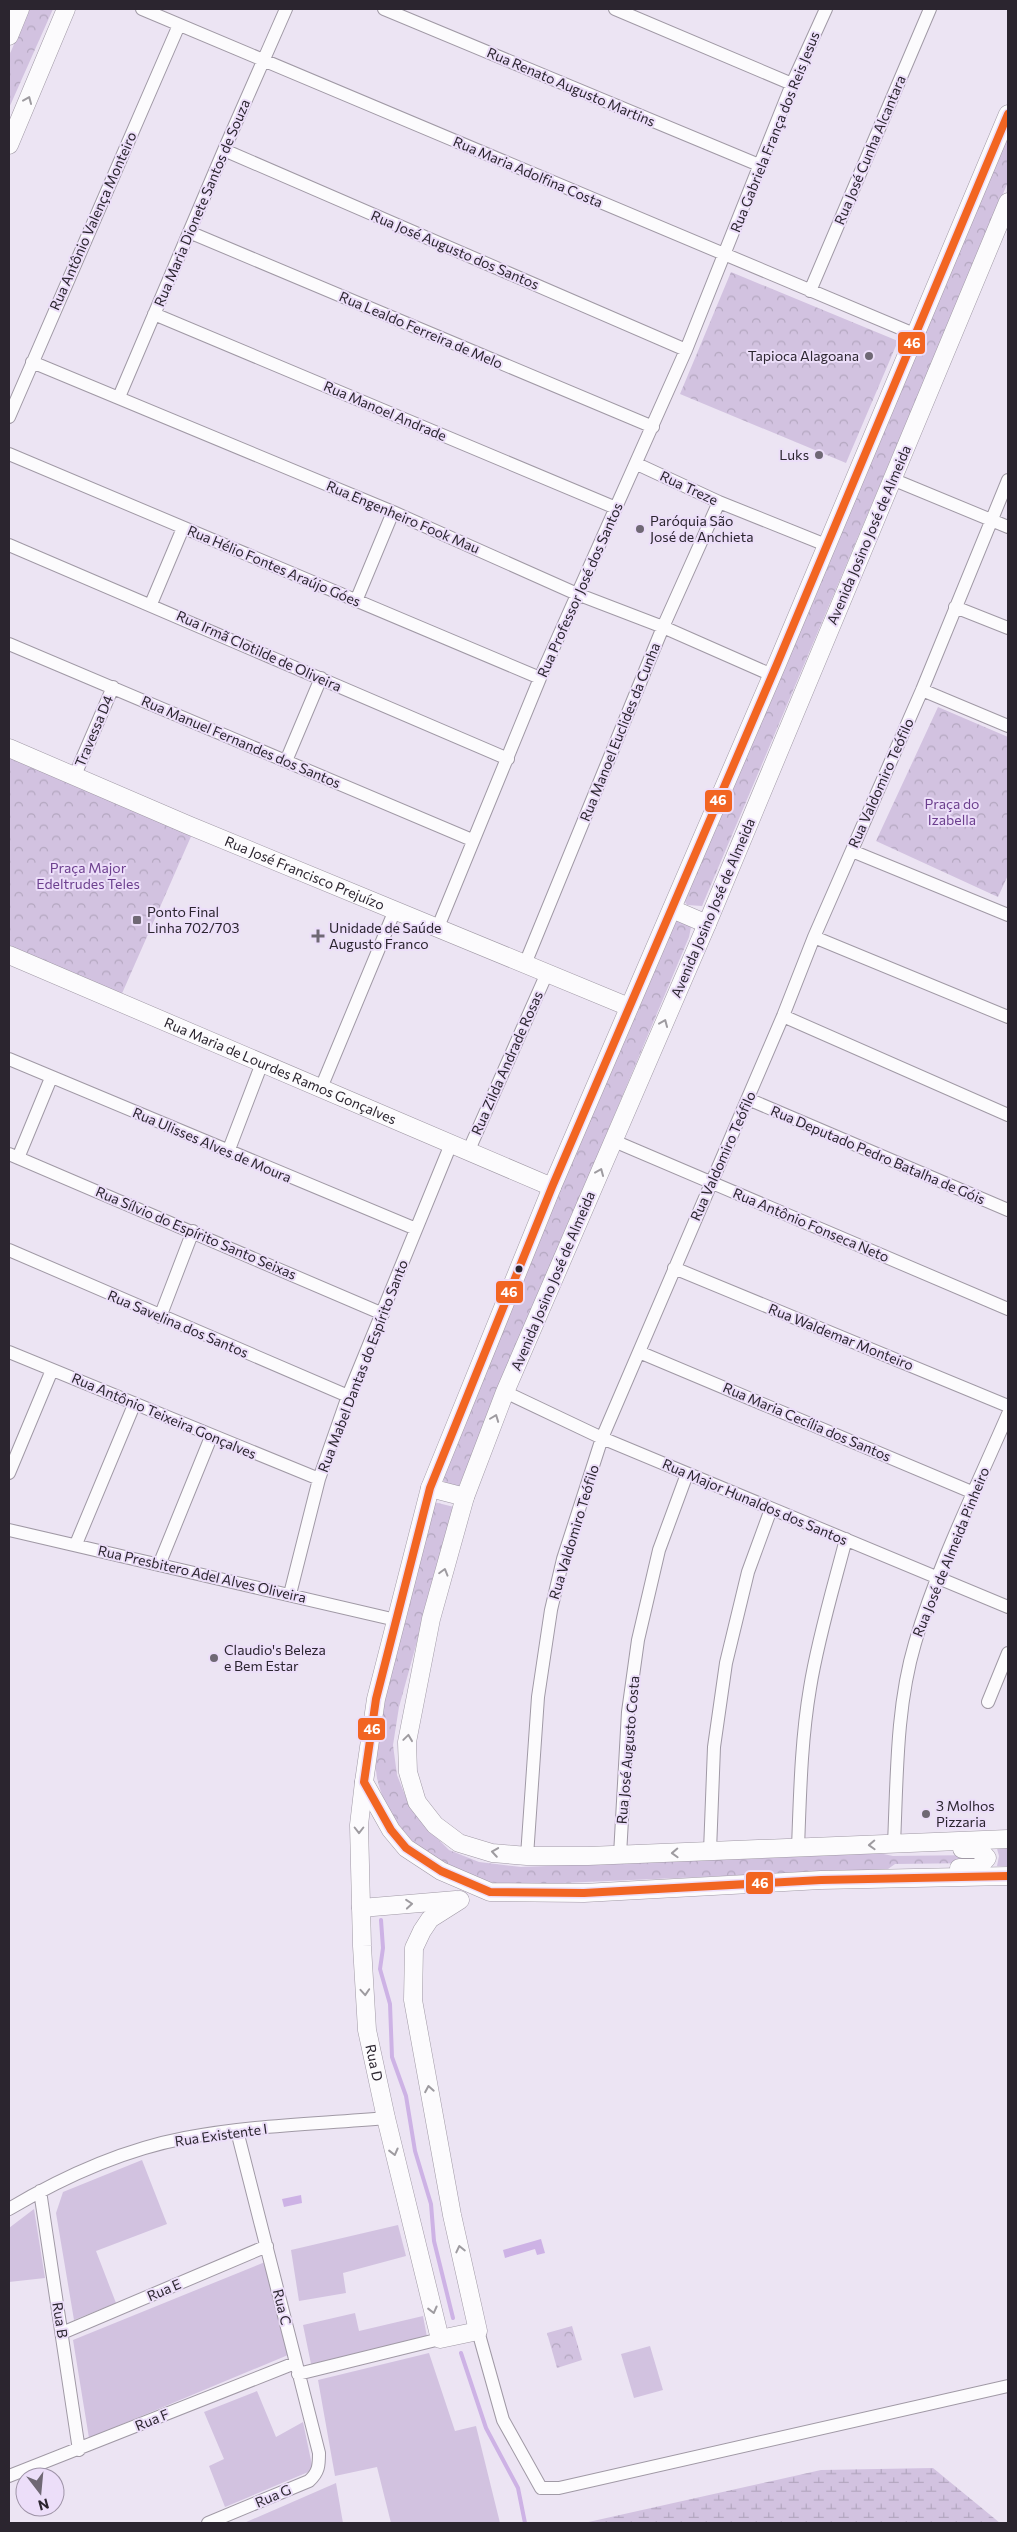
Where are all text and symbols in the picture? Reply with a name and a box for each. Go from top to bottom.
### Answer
street label: Rua Gabriela França dos Reis Jesus [726,29,823,235]
street label: Rua Renato Augusto Martins [485,43,658,130]
street label: Rua José Cunha Alcantara [830,73,909,227]
one-way arrow [21,96,32,105]
street label: Rua Maria Dionete Santos de Souza [150,97,253,309]
street label: Rua Antônio Valença Monteiro [45,129,140,313]
street label: Rua Maria Adolfina Costa [451,132,605,211]
street label: Rua José Augusto dos Santos [369,206,542,293]
street label: Rua Lealdo Ferreira de Melo [337,287,505,372]
line badge: 46 [897,331,926,355]
text: 46 [903,334,921,351]
place label: Tapioca Alagoana [748,347,859,364]
marker: Tapioca Alagoana [863,350,875,362]
street label: Rua Manoel Andrade [321,377,449,444]
street label: Avenida Josino José de Almeida [823,443,914,627]
place label: Luks [779,446,809,463]
marker: Luks [813,449,825,461]
street label: Rua Treze [658,467,721,508]
street label: Rua Engenheiro Fook Mau [324,477,482,557]
street label: Rua Professor José dos Santos [533,500,626,680]
place label: Paróquia São José de Anchieta [650,512,753,545]
street label: Rua Hélio Fontes Araújo Góes [185,521,363,610]
marker: Paróquia São José de Anchieta [634,523,646,535]
street label: Rua Irmã Clotilde de Oliveira [174,606,344,695]
street label: Rua Manoel Euclides da Cunha [576,640,663,824]
street label: Travessa D4 [71,692,116,769]
street label: Rua Manuel Fernandes dos Santos [139,692,343,791]
street label: Rua Valdomiro Teófilo [844,715,917,850]
line badge: 46 [704,789,733,813]
text: 46 [709,791,727,808]
park label: Praça do Izabella [925,795,979,828]
street label: Avenida Josino José de Almeida [667,816,758,1000]
street label: Rua José Francisco Prejuízo [222,832,387,913]
park label: Praça Major Edeltrudes Teles [36,859,140,892]
place label: Ponto Final Linha 702/703 [147,903,240,936]
marker: Ponto Final Linha 702/703 [131,914,143,926]
place label: Unidade de Saúde Augusto Franco [329,919,441,952]
marker: Unidade de Saúde Augusto Franco [311,929,325,943]
street label: Rua Zilda Andrade Rosas [467,988,546,1137]
street label: Rua Maria de Lourdes Ramos Gonçalves [162,1013,399,1128]
one-way arrow [658,1019,669,1028]
street label: Rua Valdomiro Teófilo [686,1088,759,1223]
street label: Rua Deputado Pedro Batalha de Góis [768,1102,988,1208]
street label: Rua Ulisses Alves de Moura [130,1103,294,1186]
one-way arrow [594,1168,605,1177]
street label: Rua Sílvio do Espírito Santo Seixas [93,1182,299,1283]
street label: Rua Antônio Fonseca Neto [730,1184,892,1265]
street label: Avenida Josino José de Almeida [507,1189,598,1373]
street label: Rua Mabel Dantas do Espírito Santo [314,1257,411,1475]
unlabelled marker [514,1264,524,1274]
line badge: 46 [495,1280,524,1304]
text: 46 [500,1283,518,1300]
street label: Rua Savelina dos Santos [105,1286,251,1361]
street label: Rua Waldemar Monteiro [766,1300,916,1373]
street label: Rua Antônio Teixeira Gonçalves [69,1369,259,1462]
street label: Rua Maria Cecília dos Santos [721,1378,894,1465]
one-way arrow [489,1414,499,1423]
street label: Rua Major Hunaldos dos Santos [660,1455,850,1548]
street label: Rua Valdomiro Teófilo [545,1462,602,1601]
street label: Rua José de Almeida Pinheiro [909,1464,992,1639]
street label: Rua Presbitero Adel Alves Oliveira [96,1541,308,1606]
one-way arrow [438,1569,448,1577]
place label: Claudio's Beleza e Bem Estar [224,1641,326,1674]
marker: Claudio's Beleza e Bem Estar [208,1652,220,1664]
street label: Rua José Augusto Costa [613,1675,642,1825]
line badge: 46 [357,1717,386,1741]
text: 46 [363,1720,381,1737]
one-way arrow [403,1733,413,1742]
place label: 3 Molhos Pizzaria [936,1797,995,1830]
marker: 3 Molhos Pizzaria [920,1808,932,1820]
one-way arrow [354,1826,364,1834]
one-way arrow [868,1839,876,1850]
one-way arrow [671,1847,679,1858]
one-way arrow [491,1848,500,1858]
line badge: 46 [745,1871,774,1895]
text: 46 [751,1874,769,1891]
one-way arrow [406,1899,414,1910]
one-way arrow [360,1989,371,1997]
street label: Rua D [362,2043,387,2083]
one-way arrow [425,2085,435,2094]
street label: Rua Existente I [173,2120,268,2149]
one-way arrow [389,2147,399,2155]
one-way arrow [455,2244,466,2253]
street label: Rua E [144,2275,183,2304]
street label: Rua C [270,2287,295,2327]
street label: Rua B [49,2301,72,2339]
one-way arrow [427,2305,438,2314]
street label: Rua F [132,2405,171,2434]
north arrow [15,2467,65,2517]
street label: Rua G [252,2480,293,2511]
text: N [36,2495,51,2515]

